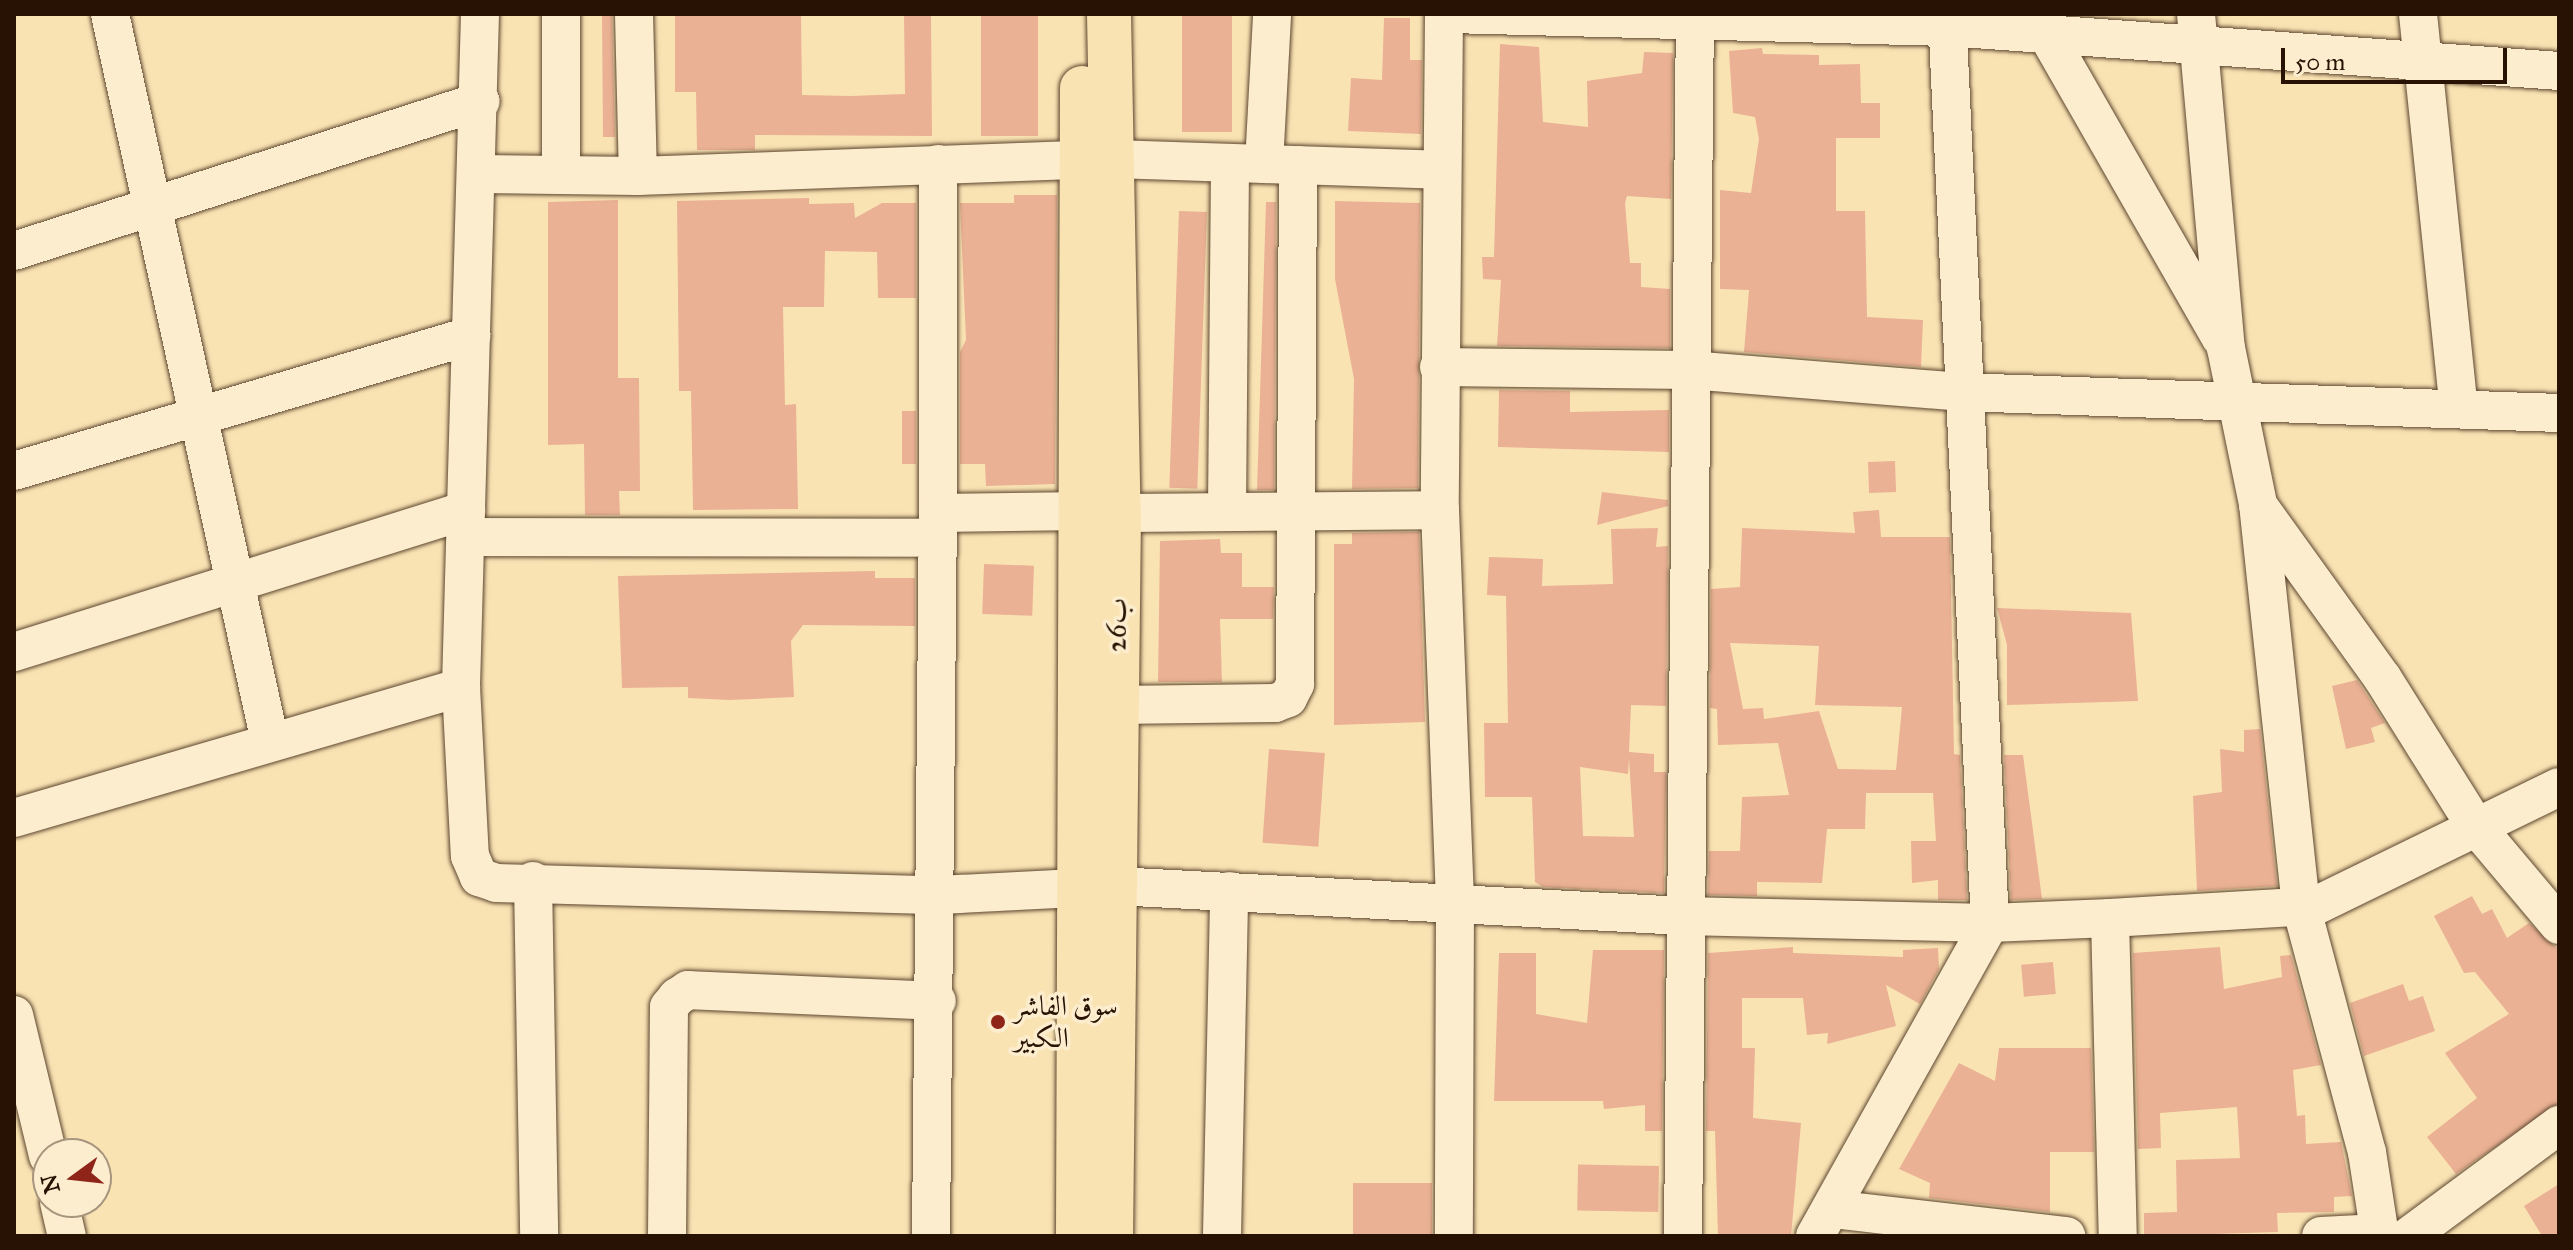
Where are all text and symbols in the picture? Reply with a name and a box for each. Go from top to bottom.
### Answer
scale bar [2285,32,2511,82]
text: 50 m [2295,47,2345,77]
street label: 26ب [1100,598,1134,652]
place label: سوق الفاشر الكبير [1014,989,1118,1055]
marker: سوق الفاشر الكبير [989,1013,1007,1031]
north arrow [32,1138,112,1218]
text: N [35,1171,66,1196]

